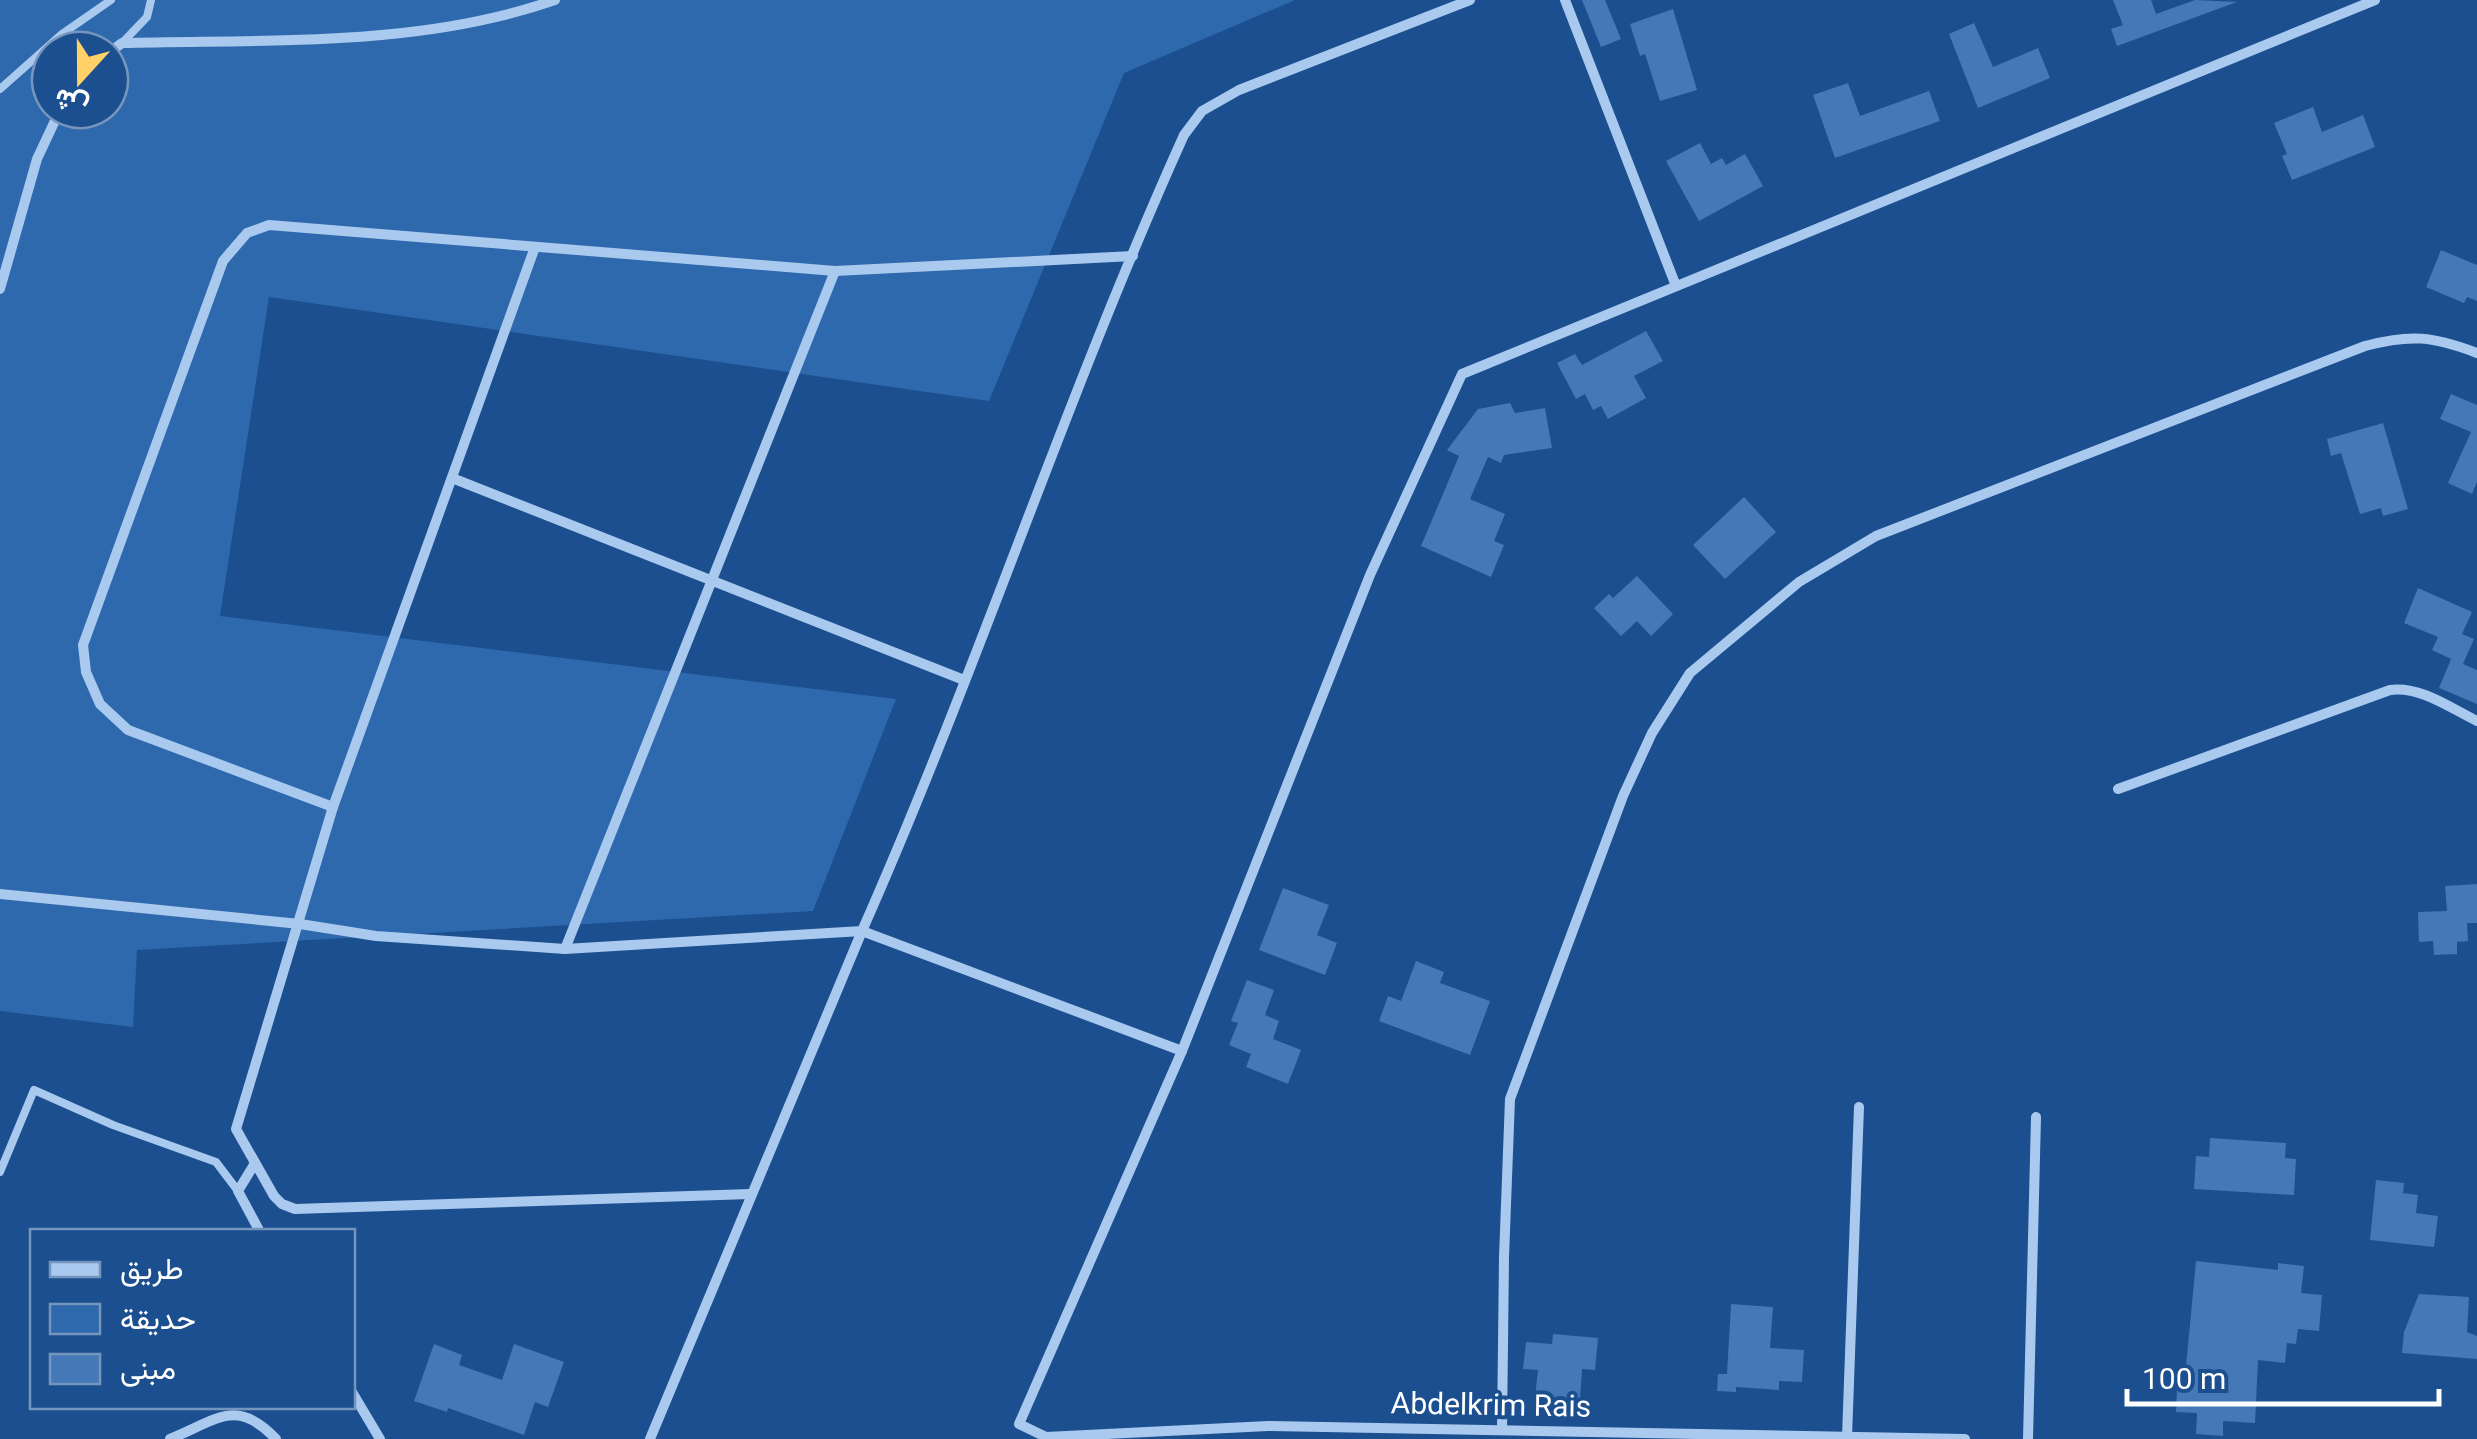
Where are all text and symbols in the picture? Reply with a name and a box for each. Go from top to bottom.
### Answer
north arrow [30,30,130,130]
text: ش [50,81,93,124]
legend [30,1229,355,1409]
text: طريق [120,1251,184,1287]
text: حديقة [120,1301,196,1336]
scale bar [2127,1344,2440,1406]
text: مبنى [120,1351,176,1387]
text: 100 m [2142,1361,2226,1396]
street label: Abdelkrim Rais [1390,1385,1592,1424]

